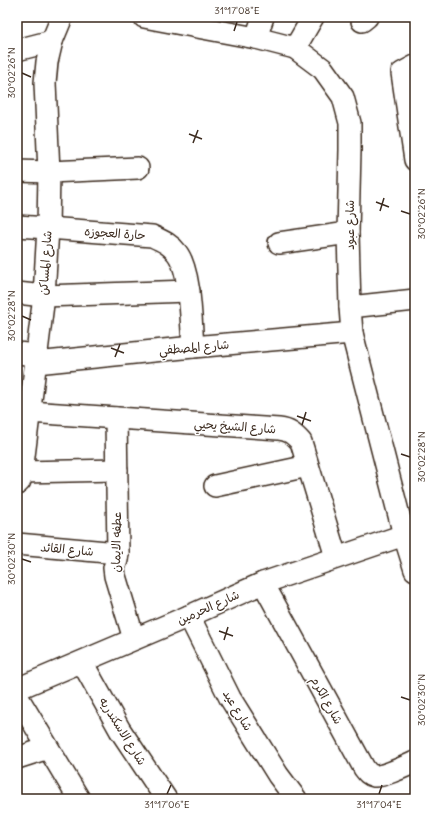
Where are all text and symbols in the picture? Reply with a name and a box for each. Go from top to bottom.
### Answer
text: 31°17'08"E [214,4,260,17]
text: 30°02'26"N [5,47,18,99]
text: 30°02'26"N [415,188,428,240]
street label: شارع عبود [342,200,359,250]
street label: حارة العجوزه [84,223,146,244]
street label: شارع المساكن [35,230,57,296]
text: 30°02'28"N [5,290,18,342]
street label: شارع المصطفي [158,336,230,362]
street label: شارع الشيخ يحيي [193,416,277,440]
text: 30°02'28"N [415,431,428,483]
street label: عطفه الايمان [108,511,124,573]
text: 30°02'30"N [5,533,18,585]
street label: شارع القائد [39,539,94,561]
street label: شارع الحرمين [175,587,242,629]
street label: شارع الكرم [306,673,346,728]
text: 30°02'30"N [415,674,428,726]
street label: شارع عيد [218,687,256,734]
street label: شارع الاسكندريه [95,694,150,769]
text: 31°17'06"E [144,798,190,811]
text: 31°17'04"E [356,798,402,811]

